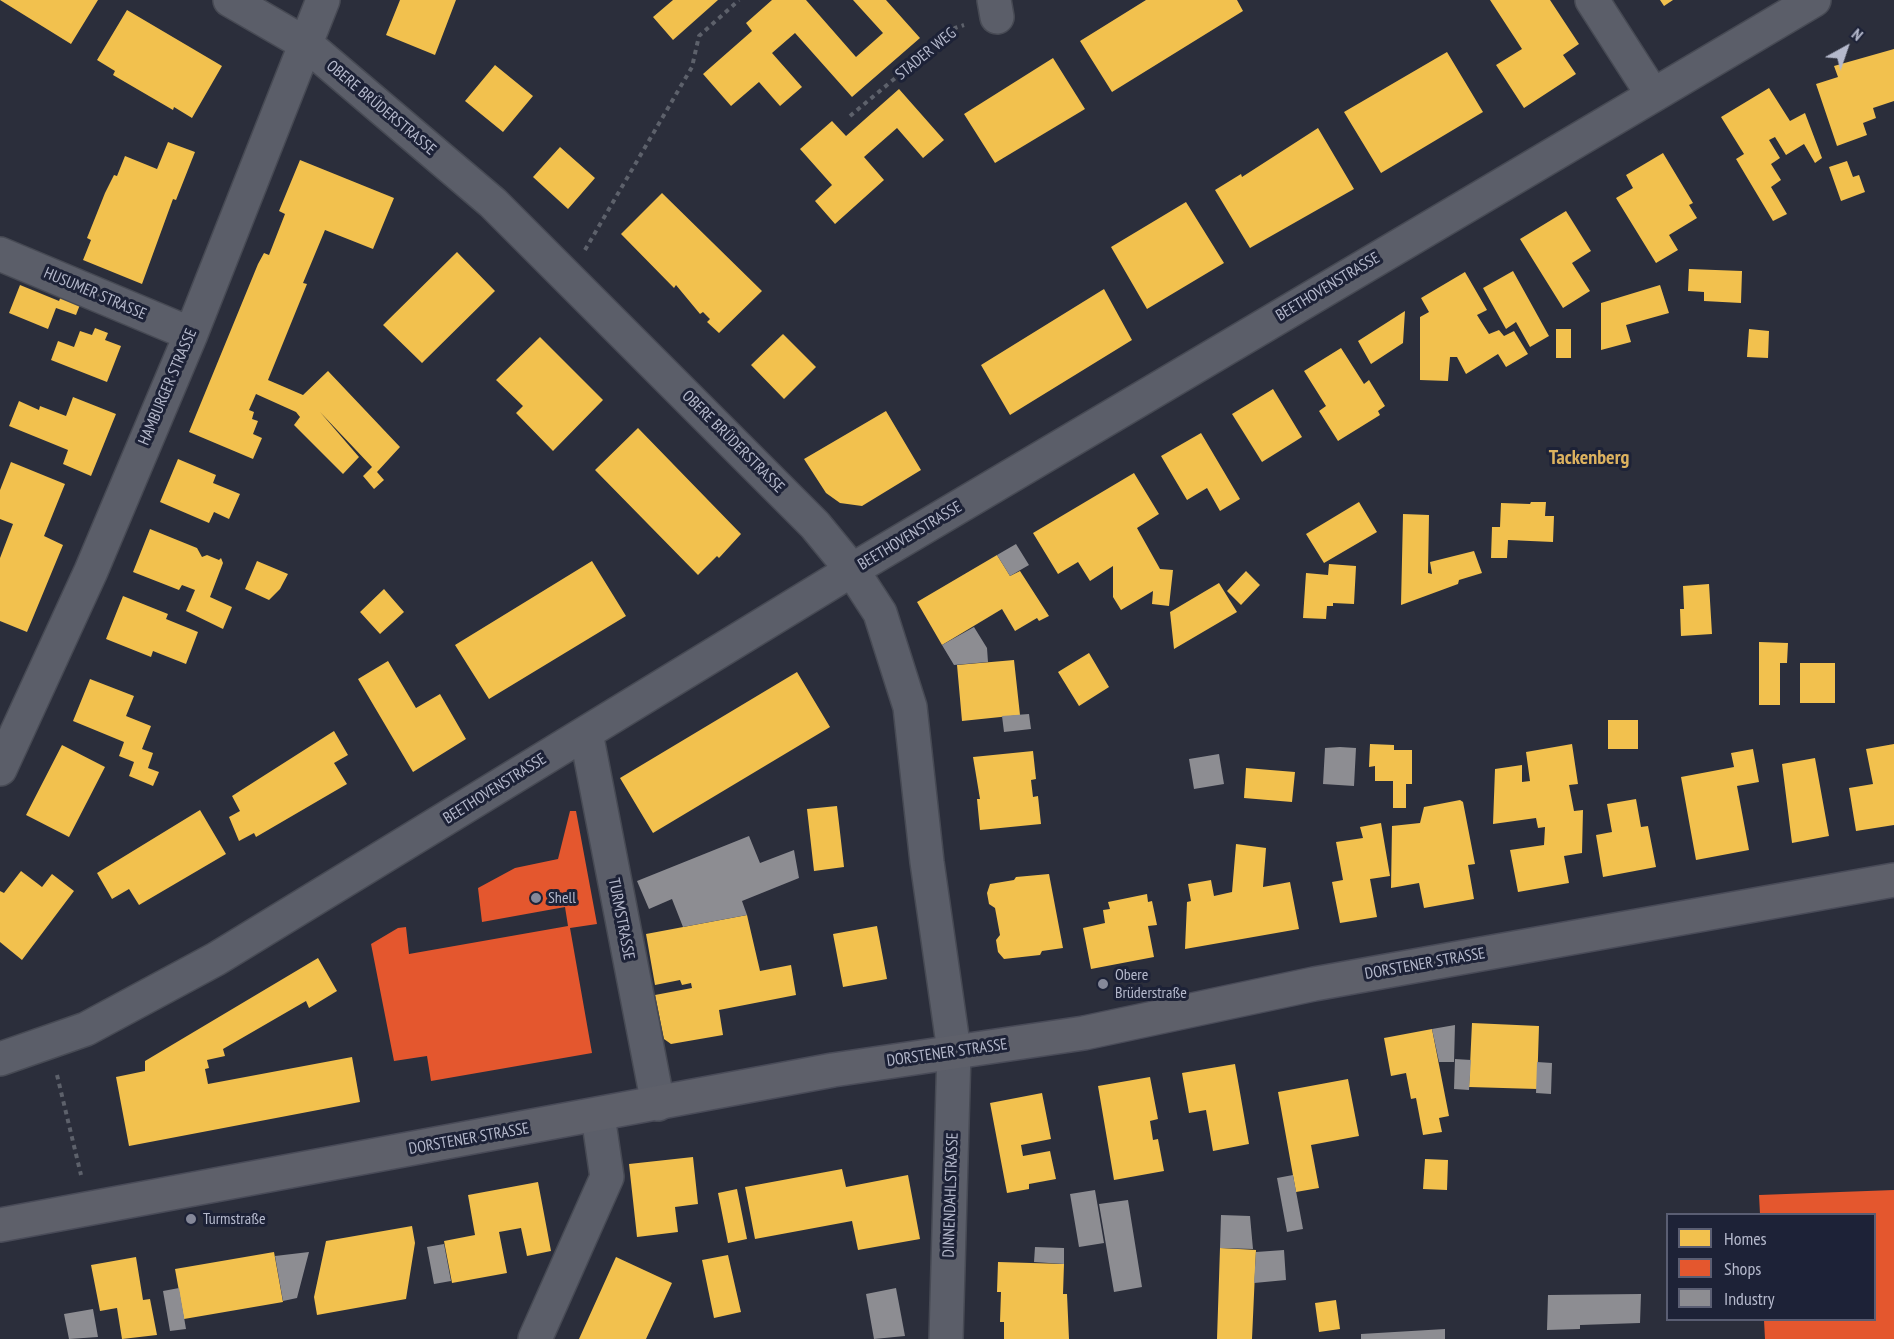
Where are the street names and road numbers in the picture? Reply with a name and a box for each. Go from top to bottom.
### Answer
street label: STADER WEG [892,24,960,84]
street label: OBERE BRÜDERSTRASSE [322,57,440,159]
street label: BEETHOVENSTRASSE [1273,248,1383,326]
street label: HUSUMER STRASSE [41,264,149,324]
street label: HAMBURGER STRASSE [135,326,201,448]
street label: OBERE BRÜDERSTRASSE [678,387,788,497]
street label: BEETHOVENSTRASSE [855,497,965,575]
street label: BEETHOVENSTRASSE [440,750,550,828]
street label: TURMSTRASSE [604,877,638,961]
street label: DORSTENER STRASSE [1363,944,1487,984]
street label: DORSTENER STRASSE [885,1035,1009,1071]
street label: DORSTENER STRASSE [407,1119,531,1159]
street label: DINNENDAHLSTRASSE [939,1132,963,1258]

